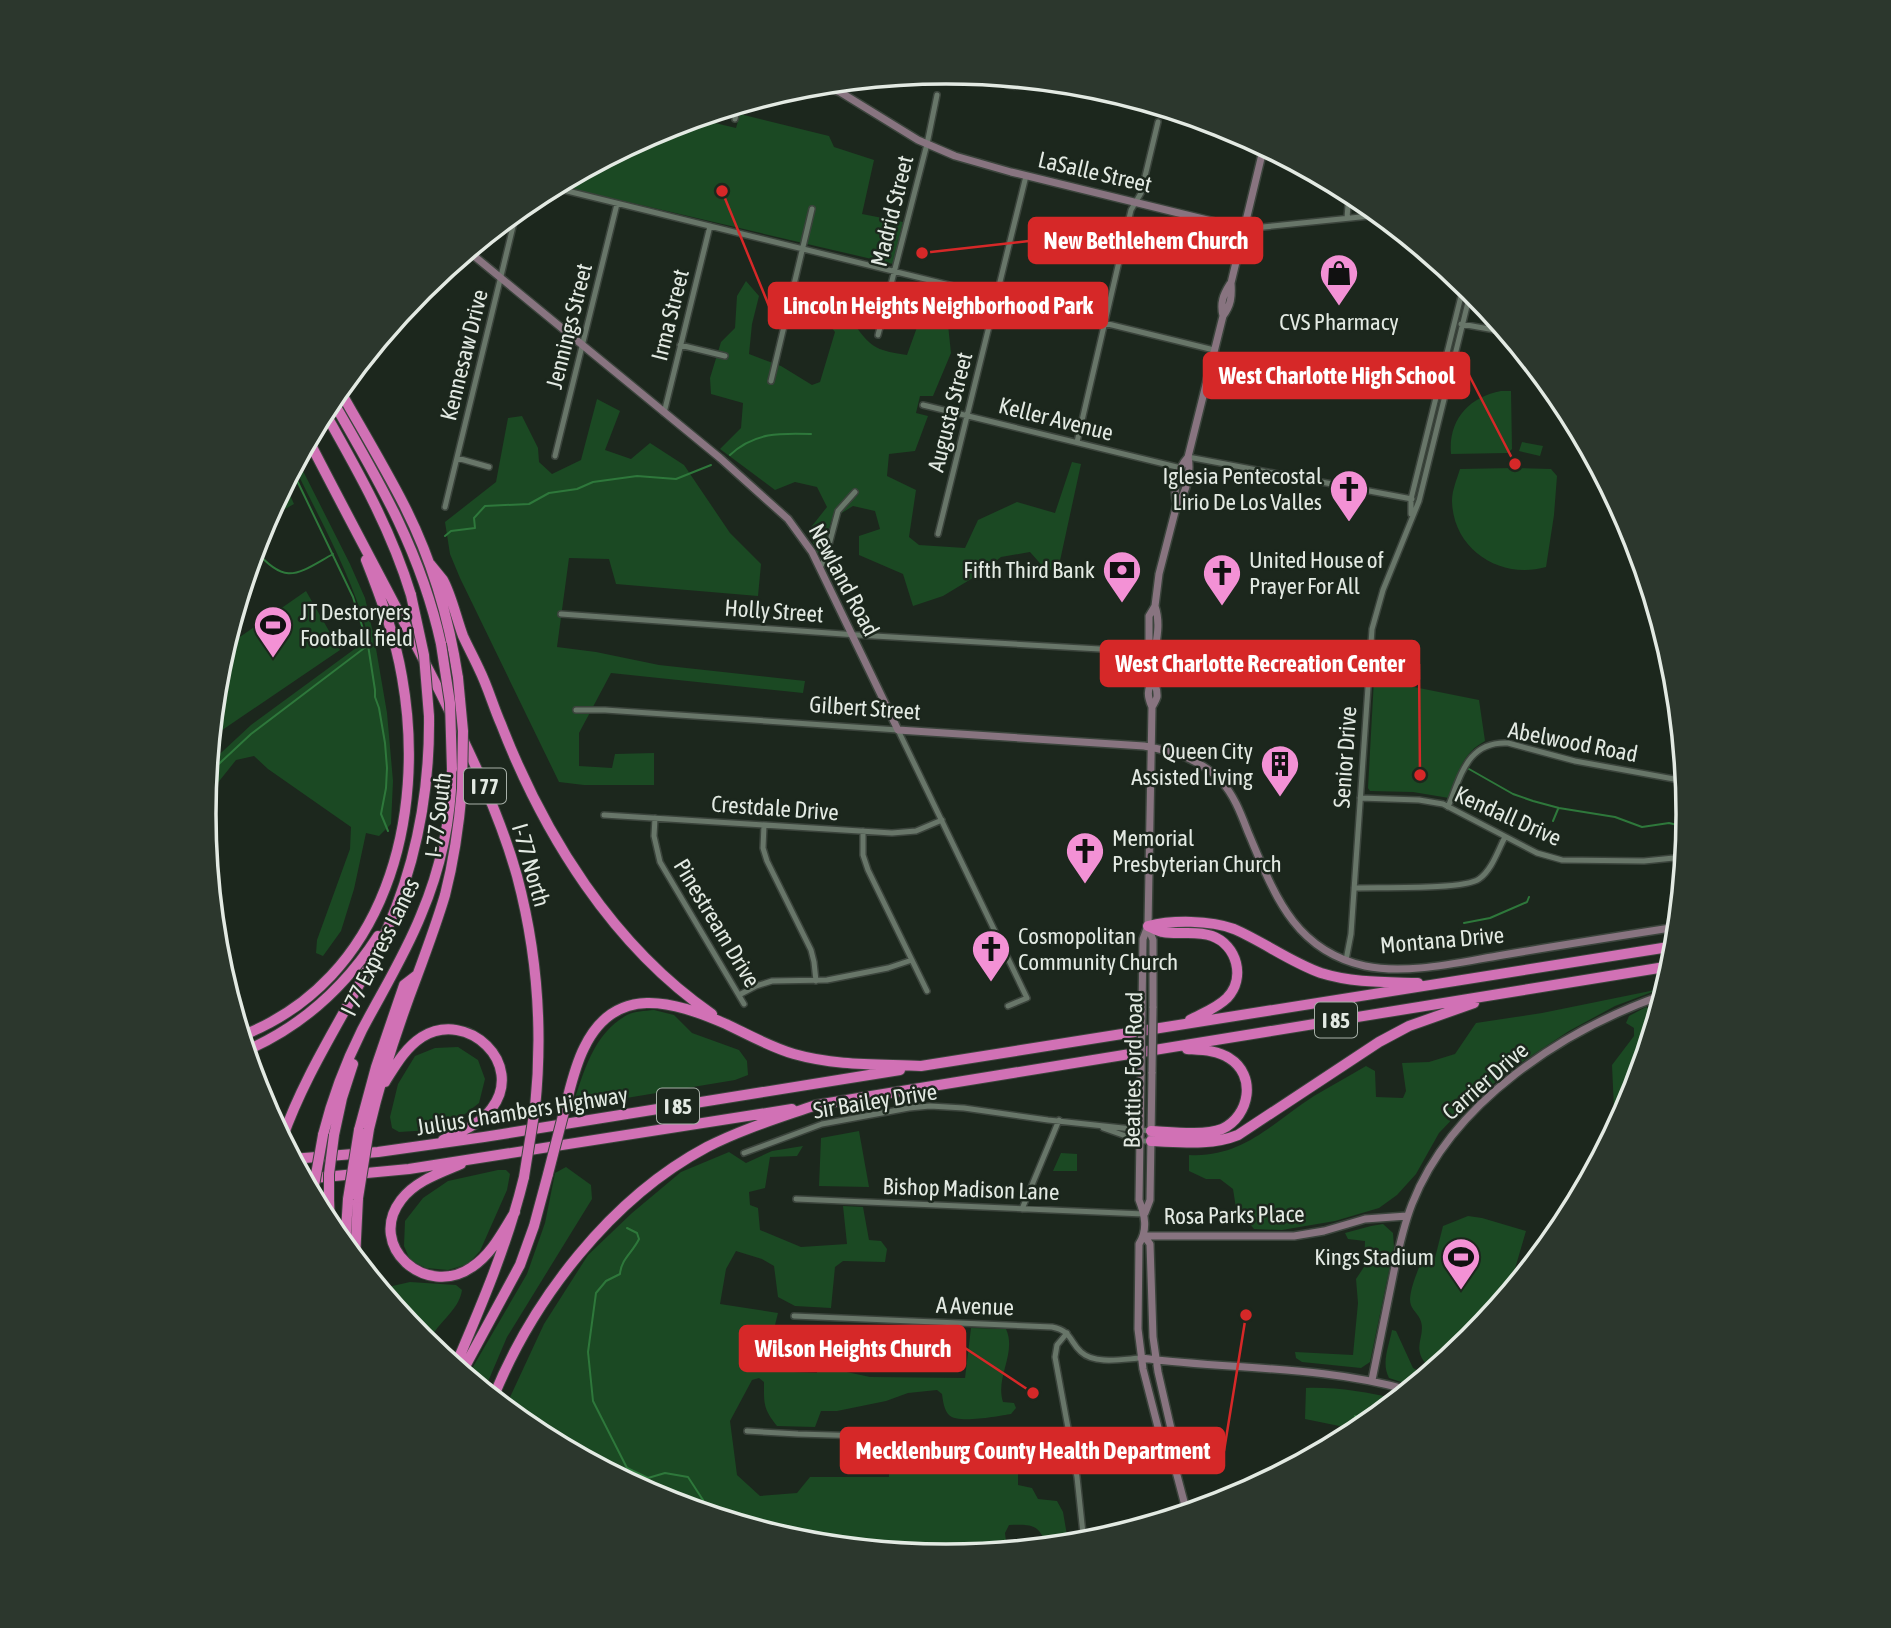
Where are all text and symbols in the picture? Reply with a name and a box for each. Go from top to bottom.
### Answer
street label: LaSalle Street [1036,146,1154,198]
street label: Madrid Street [866,153,918,269]
callout: New Bethlehem Church [1029,218,1262,263]
text: New Bethlehem Church [1043,227,1249,254]
shop icon: CVS Pharmacy [1318,252,1360,307]
street label: Jennings Street [541,261,597,391]
street label: Irma Street [646,266,694,364]
callout: Lincoln Heights Neighborhood Park [769,283,1107,328]
street label: Kennesaw Drive [435,287,493,423]
text: Lincoln Heights Neighborhood Park [783,292,1093,319]
place label: CVS Pharmacy [1279,309,1399,335]
street label: Augusta Street [923,349,977,475]
callout: West Charlotte High School [1204,353,1469,398]
text: West Charlotte High School [1218,362,1456,389]
street label: Keller Avenue [996,392,1116,446]
place label: Iglesia Pentecostal Lirio De Los Valles [1162,463,1322,515]
church icon: Iglesia Pentecostal Lirio De Los Valles [1328,468,1370,523]
street label: Newland Road [804,519,884,641]
place label: United House of Prayer For All [1249,547,1384,599]
bank icon: Fifth Third Bank [1101,549,1143,604]
church icon: United House of Prayer For All [1201,552,1243,607]
place label: Fifth Third Bank [963,557,1095,583]
street label: Holly Street [724,595,824,627]
place label: JT Destoryers Football field [300,599,413,651]
sports icon: JT Destoryers Football field [252,604,294,659]
callout: West Charlotte Recreation Center [1101,641,1419,686]
text: West Charlotte Recreation Center [1114,650,1406,677]
street label: Gilbert Street [808,691,922,725]
street label: Senior Drive [1328,705,1362,809]
street label: Abelwood Road [1506,717,1640,767]
place label: Queen City Assisted Living [1131,738,1253,790]
building icon: Queen City Assisted Living [1259,743,1301,798]
road number: I 77 [464,768,506,804]
street label: I-77 South [420,771,456,859]
street label: Kendall Drive [1451,781,1565,851]
street label: Crestdale Drive [710,791,840,825]
street label: I-77 North [507,821,555,909]
place label: Memorial Presbyterian Church [1112,825,1282,877]
church icon: Memorial Presbyterian Church [1064,830,1106,885]
street label: Pinestream Drive [669,854,765,992]
street label: I 77 Express Lanes [335,874,425,1020]
street label: Montana Drive [1379,922,1505,958]
place label: Cosmopolitan Community Church [1018,923,1178,975]
church icon: Cosmopolitan Community Church [970,928,1012,983]
street label: Beatties Ford Road [1119,991,1147,1149]
road number: I 85 [1315,1002,1357,1038]
street label: Carrier Drive [1437,1037,1533,1125]
street label: Sir Bailey Drive [811,1078,939,1124]
street label: Julius Chambers Highway [414,1081,630,1141]
road number: I 85 [657,1088,699,1124]
street label: Bishop Madison Lane [882,1173,1060,1205]
street label: Rosa Parks Place [1163,1201,1305,1229]
sports icon: Kings Stadium [1440,1236,1482,1291]
place label: Kings Stadium [1314,1244,1434,1270]
street label: A Avenue [936,1292,1014,1320]
callout: Wilson Heights Church [740,1326,965,1371]
text: Wilson Heights Church [754,1335,951,1362]
callout: Mecklenburg County Health Department [841,1428,1224,1473]
text: Mecklenburg County Health Department [856,1437,1211,1464]

